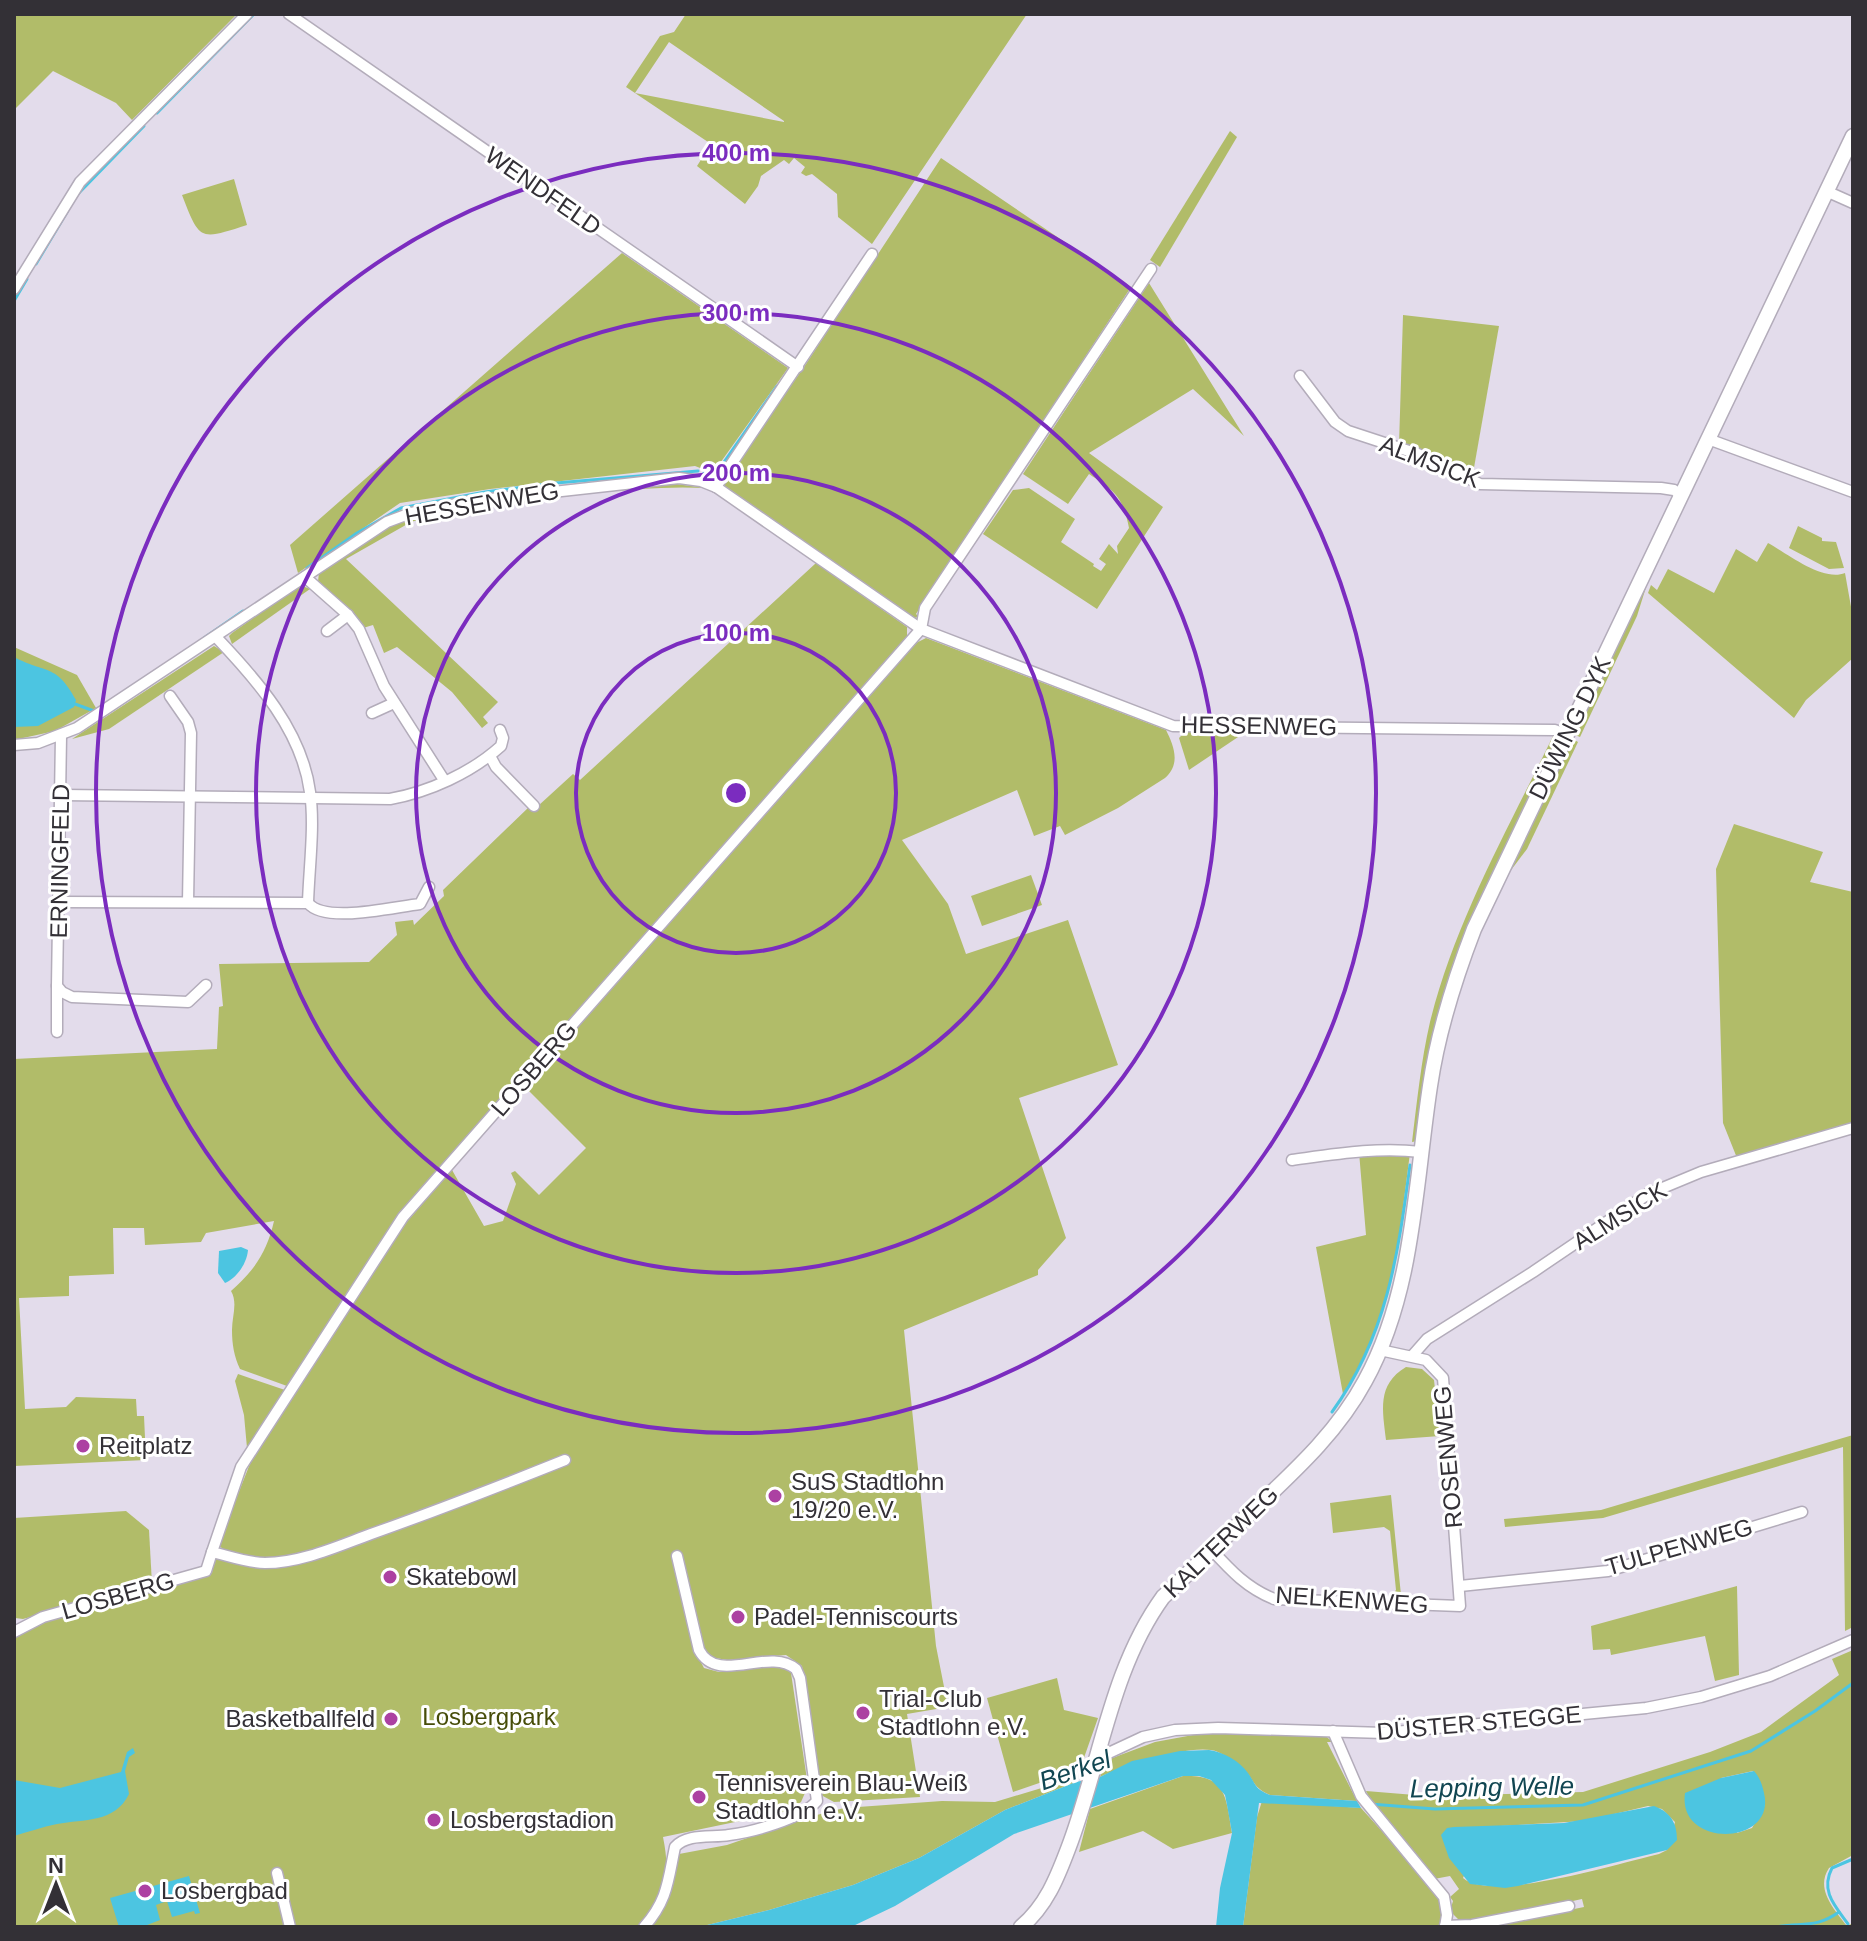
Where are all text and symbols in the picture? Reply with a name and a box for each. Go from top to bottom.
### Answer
text: 400 m [702,139,770,166]
street label: WENDFELD [480,141,606,240]
text: 300 m [702,299,770,326]
street label: ALMSICK [1376,430,1484,493]
text: 200 m [702,459,770,486]
street label: HESSENWEG [403,477,561,530]
text: 100 m [702,619,770,646]
street label: DÜWING DYK [1523,652,1616,804]
street label: HESSENWEG [1181,711,1337,740]
centre of rings [722,779,750,807]
street label: ERNINGFELD [45,783,74,939]
street label: LOSBERG [485,1016,582,1121]
street label: ALMSICK [1568,1176,1672,1255]
street label: ROSENWEG [1428,1385,1467,1529]
place label: Reitplatz [99,1432,192,1459]
marker: Reitplatz [74,1437,92,1455]
place label: SuS Stadtlohn 19/20 e.V. [791,1468,944,1523]
street label: KALTERWEG [1158,1480,1283,1603]
marker: SuS Stadtlohn 19/20 e.V. [766,1487,784,1505]
street label: TULPENWEG [1602,1513,1756,1580]
place label: Skatebowl [406,1563,517,1590]
street label: LOSBERG [58,1567,177,1624]
marker: Skatebowl [381,1568,399,1586]
street label: NELKENWEG [1275,1581,1429,1618]
place label: Padel-Tenniscourts [754,1603,958,1630]
marker: Padel-Tenniscourts [729,1608,747,1626]
place label: Trial-Club Stadtlohn e.V. [879,1685,1028,1740]
street label: DÜSTER STEGGE [1375,1700,1582,1745]
park label: Losbergpark [422,1703,557,1730]
marker: Trial-Club Stadtlohn e.V. [854,1704,872,1722]
place label: Basketballfeld [226,1705,375,1732]
marker: Basketballfeld [382,1710,400,1728]
water label: Berkel [1035,1743,1116,1796]
place label: Tennisverein Blau-Weiß Stadtlohn e.V. [715,1769,968,1824]
water label: Lepping Welle [1410,1771,1574,1803]
marker: Tennisverein Blau-Weiß Stadtlohn e.V. [690,1788,708,1806]
place label: Losbergstadion [450,1806,614,1833]
marker: Losbergstadion [425,1811,443,1829]
north arrow [16,1845,96,1925]
text: N [48,1853,64,1878]
place label: Losbergbad [161,1877,288,1904]
marker: Losbergbad [136,1882,154,1900]

